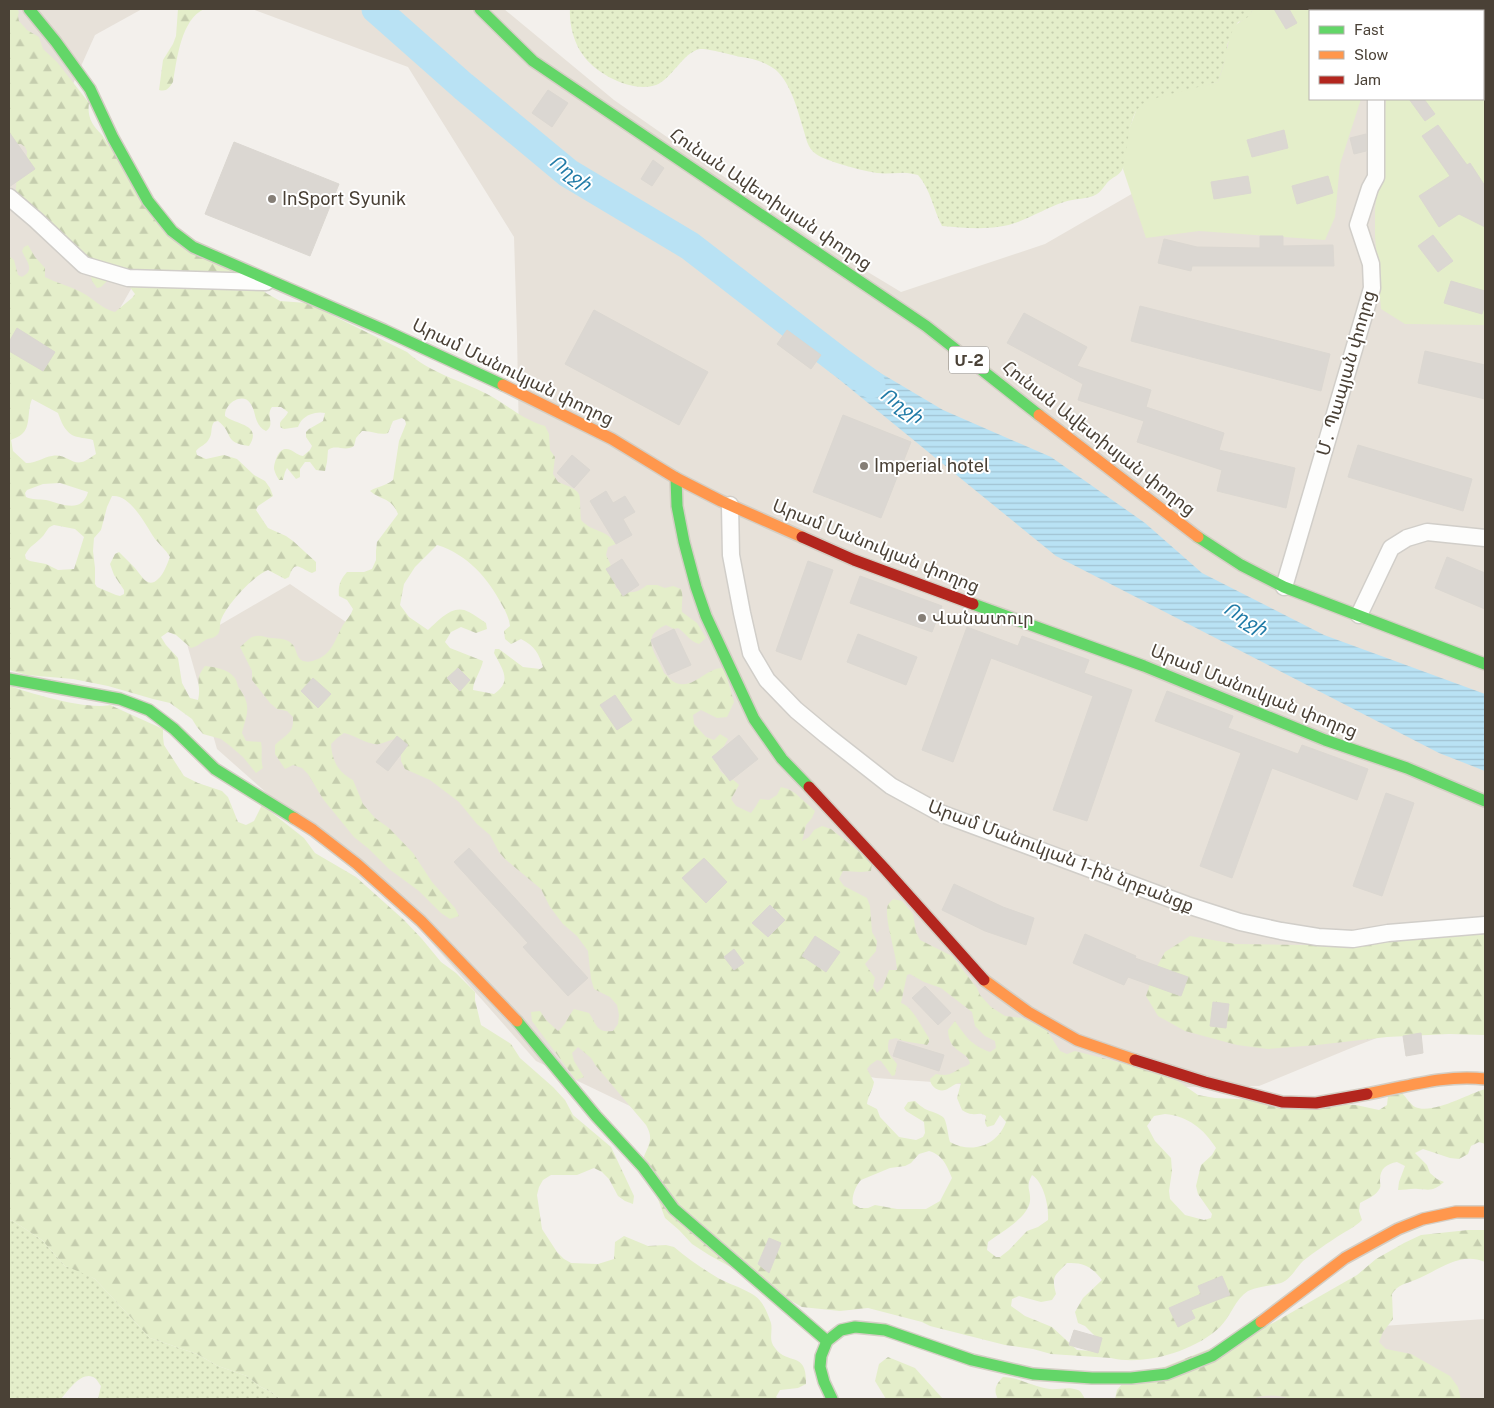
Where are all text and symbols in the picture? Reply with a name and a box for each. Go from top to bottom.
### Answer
legend [1309,10,1484,100]
text: Fast [1354,21,1384,38]
text: Slow [1354,46,1389,63]
text: Jam [1354,71,1381,88]
street label: Հունան Ավետիսյան փողոց [666,123,876,274]
water label: Ողջի [545,149,597,196]
place label: InSport Syunik [282,188,406,209]
marker: InSport Syunik [266,193,278,205]
street label: Մ․ Պապյան փողոց [1312,288,1379,458]
street label: Արամ Մանուկյան փողոց [409,314,617,430]
road number: Մ-2 [949,346,989,374]
street label: Հունան Ավետիսյան փողոց [999,356,1200,519]
water label: Ողջի [876,383,928,429]
place label: Imperial hotel [874,455,989,476]
marker: Imperial hotel [858,460,870,472]
street label: Արամ Մանուկյան փողոց [770,494,983,597]
water label: Ողջի [1220,596,1272,641]
place label: Վանատուր [932,607,1034,628]
marker: Վանատուր [916,612,928,624]
street label: Արամ Մանուկյան փողոց [1148,639,1361,742]
street label: Արամ Մանուկյան 1-ին նրբանցք [925,795,1197,916]

